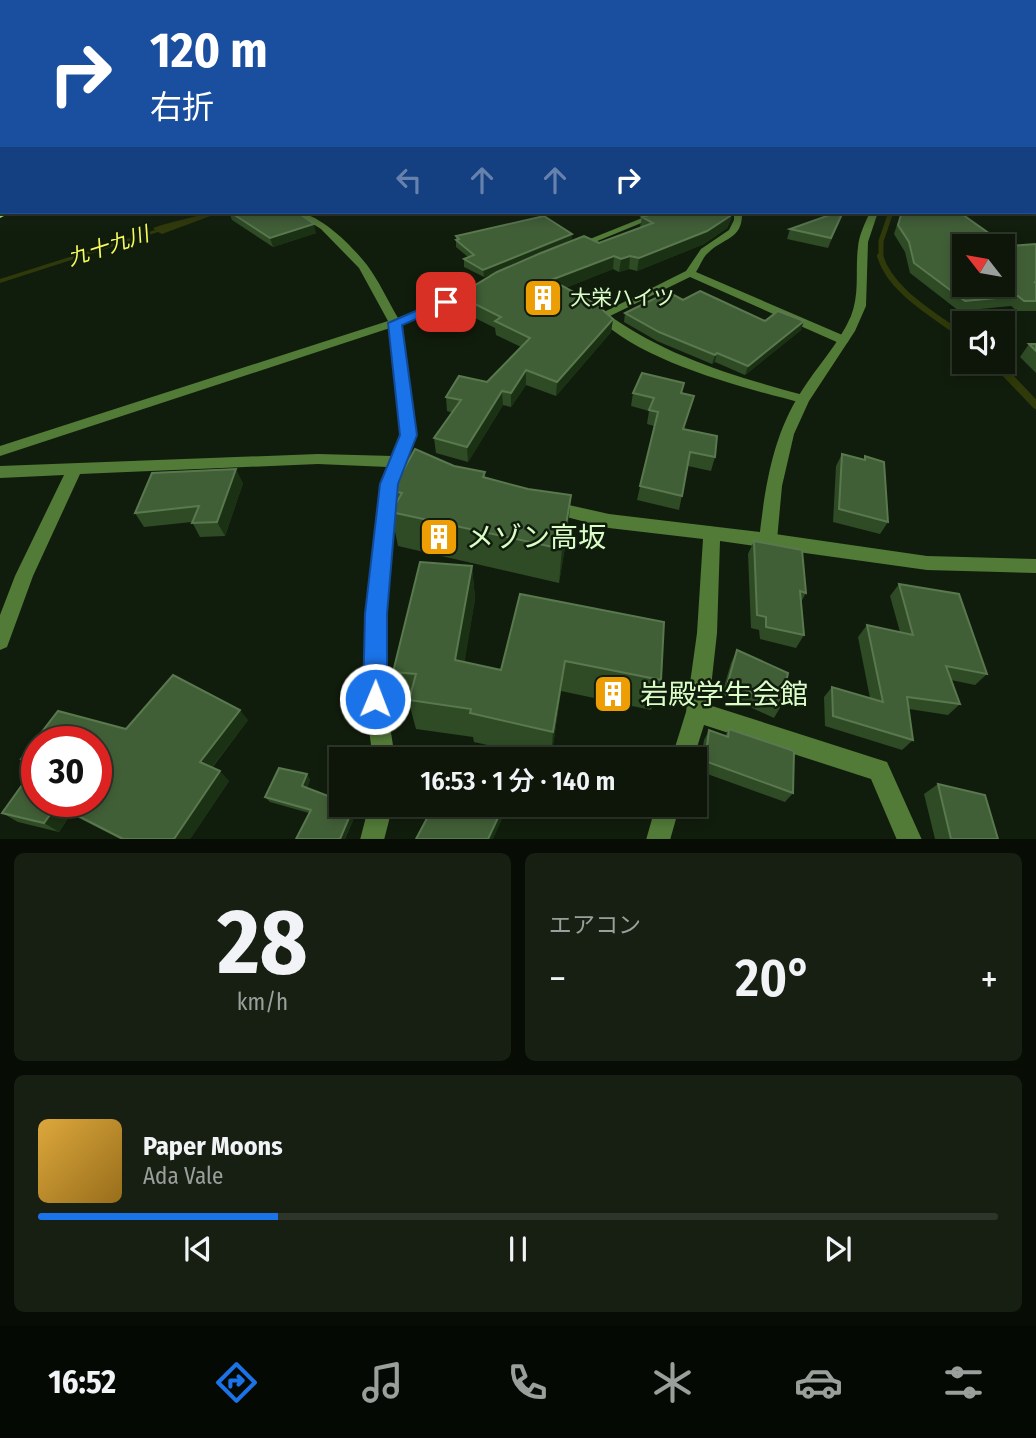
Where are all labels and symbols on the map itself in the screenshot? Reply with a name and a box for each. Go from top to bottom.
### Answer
water label: 九十九川 [64,220,154,271]
north arrow [952,234,1015,298]
pin [416,272,476,332]
building icon: 大栄ハイツ [522,277,564,319]
place label: 大栄ハイツ [570,285,675,311]
building icon: メゾン高坂 [418,516,460,558]
place label: メゾン高坂 [466,521,606,554]
position arrow [338,662,412,736]
building icon: 岩殿学生会館 [592,673,634,715]
place label: 岩殿学生会館 [640,678,808,711]
speed limit sign: 30 [21,726,112,817]

